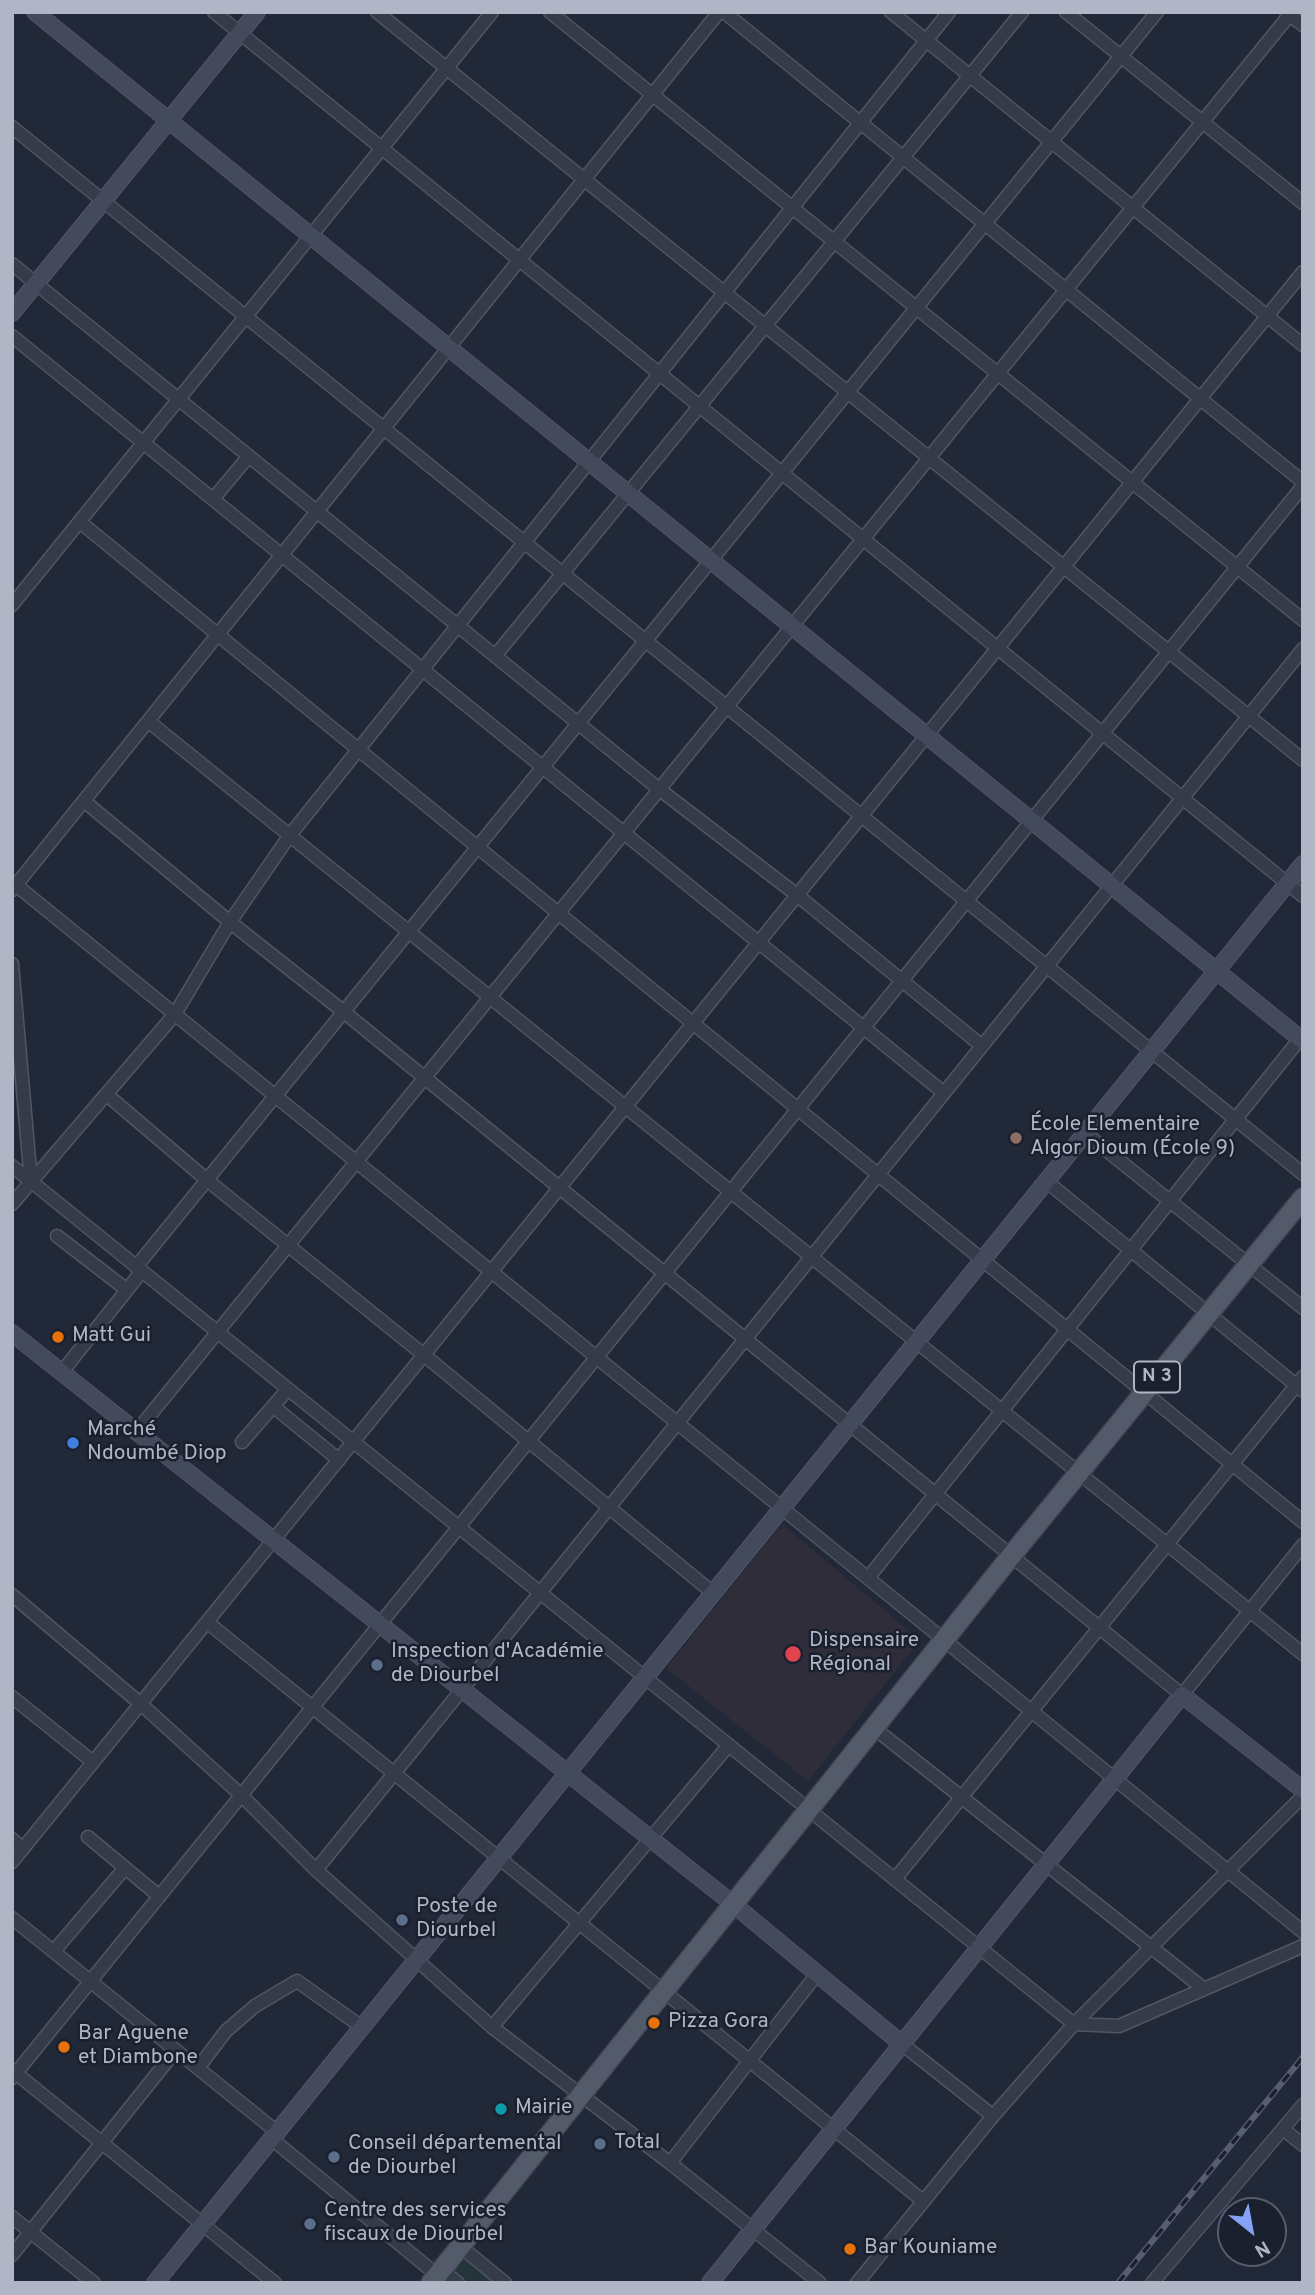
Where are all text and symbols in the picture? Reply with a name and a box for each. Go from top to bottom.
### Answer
place label: École Elementaire Algor Dioum (École 9) [1030,1113,1235,1163]
marker: École Elementaire Algor Dioum (École 9) [1008,1130,1024,1146]
place label: Matt Gui [72,1324,151,1350]
marker: Matt Gui [50,1329,66,1345]
road number: N 3 [1134,1362,1180,1392]
place label: Marché Ndoumbé Diop [87,1418,227,1468]
marker: Marché Ndoumbé Diop [65,1435,81,1451]
place label: Dispensaire Régional [809,1629,919,1679]
place label: Inspection d'Académie de Diourbel [391,1640,603,1690]
marker: Dispensaire Régional [783,1644,803,1664]
marker: Inspection d'Académie de Diourbel [369,1657,385,1673]
place label: Poste de Diourbel [416,1895,498,1945]
marker: Poste de Diourbel [394,1912,410,1928]
place label: Pizza Gora [668,2010,769,2036]
marker: Pizza Gora [646,2015,662,2031]
place label: Bar Aguene et Diambone [78,2022,198,2072]
marker: Bar Aguene et Diambone [56,2039,72,2055]
place label: Mairie [515,2096,572,2122]
marker: Mairie [493,2101,509,2117]
place label: Total [614,2131,660,2157]
place label: Conseil départemental de Diourbel [348,2132,562,2182]
marker: Total [592,2136,608,2152]
marker: Conseil départemental de Diourbel [326,2149,342,2165]
north arrow [1217,2197,1287,2267]
place label: Centre des services fiscaux de Diourbel [324,2199,507,2249]
marker: Centre des services fiscaux de Diourbel [302,2216,318,2232]
text: N [1250,2234,1274,2262]
place label: Bar Kouniame [864,2236,997,2262]
marker: Bar Kouniame [842,2241,858,2257]

